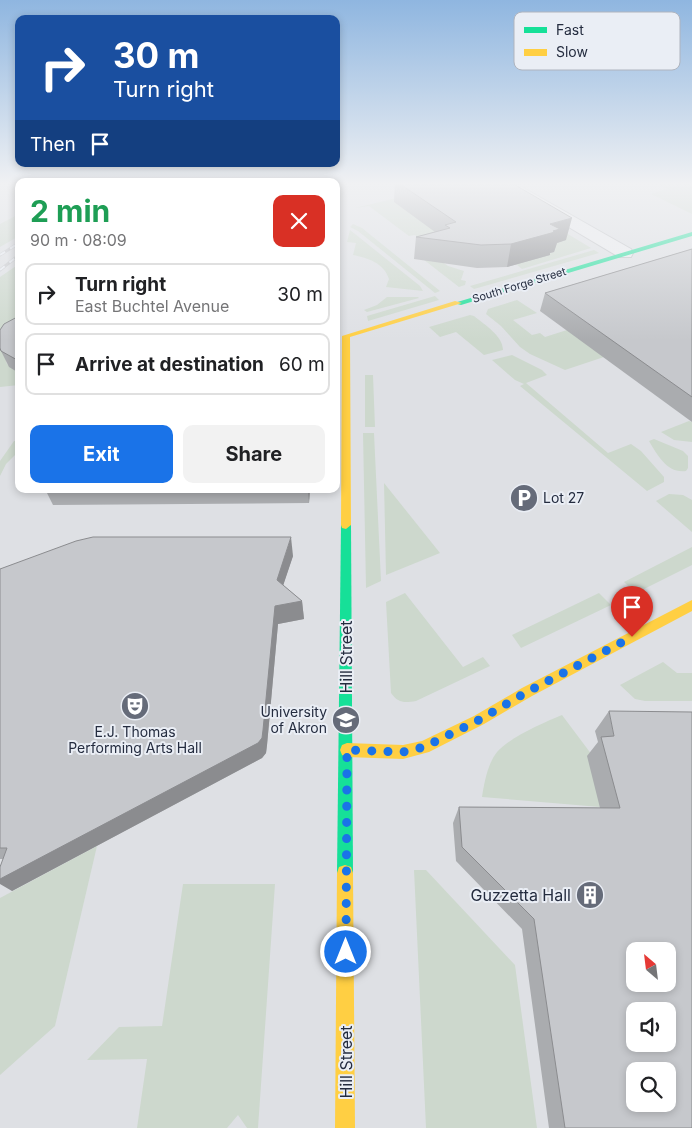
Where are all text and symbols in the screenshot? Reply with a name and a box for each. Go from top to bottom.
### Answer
legend [514,12,680,70]
text: Fast [556,21,584,38]
text: 30 m [113,34,199,76]
icon: right [30,35,95,100]
text: Slow [556,43,588,60]
text: Turn right [113,76,214,102]
icon: arrive [86,130,114,158]
text: Then [30,133,76,156]
text: 2 min [30,193,110,229]
button: close [273,195,325,247]
text: 90 m · 08:09 [30,230,127,250]
street label: South Forge Street [470,264,568,306]
text: Turn right [75,273,166,296]
icon: right [32,280,60,308]
text: 30 m [277,283,323,306]
text: East Buchtel Avenue [75,296,229,316]
icon: arrive [32,350,60,378]
text: Arrive at destination [75,353,264,376]
text: 60 m [279,353,325,376]
button: Exit [30,425,173,483]
button: Share [183,425,325,483]
parking icon: Lot 27 [509,483,539,513]
place label: Lot 27 [543,489,584,506]
pin [611,586,653,637]
icon: arrive [618,593,646,621]
street label: Hill Street [336,620,356,694]
theatre icon: E.J. Thomas Performing Arts Hall [120,691,150,721]
place label: University of Akron [260,703,327,736]
school or university icon: University of Akron [331,705,361,735]
place label: E.J. Thomas Performing Arts Hall [68,723,202,756]
building icon: Guzzetta Hall [575,880,605,910]
place label: Guzzetta Hall [471,885,571,905]
position arrow [319,925,371,977]
north arrow [626,942,676,992]
map controls [626,942,676,1112]
button: sound [626,1002,676,1052]
street label: Hill Street [336,1025,356,1099]
button: search [626,1062,676,1112]

